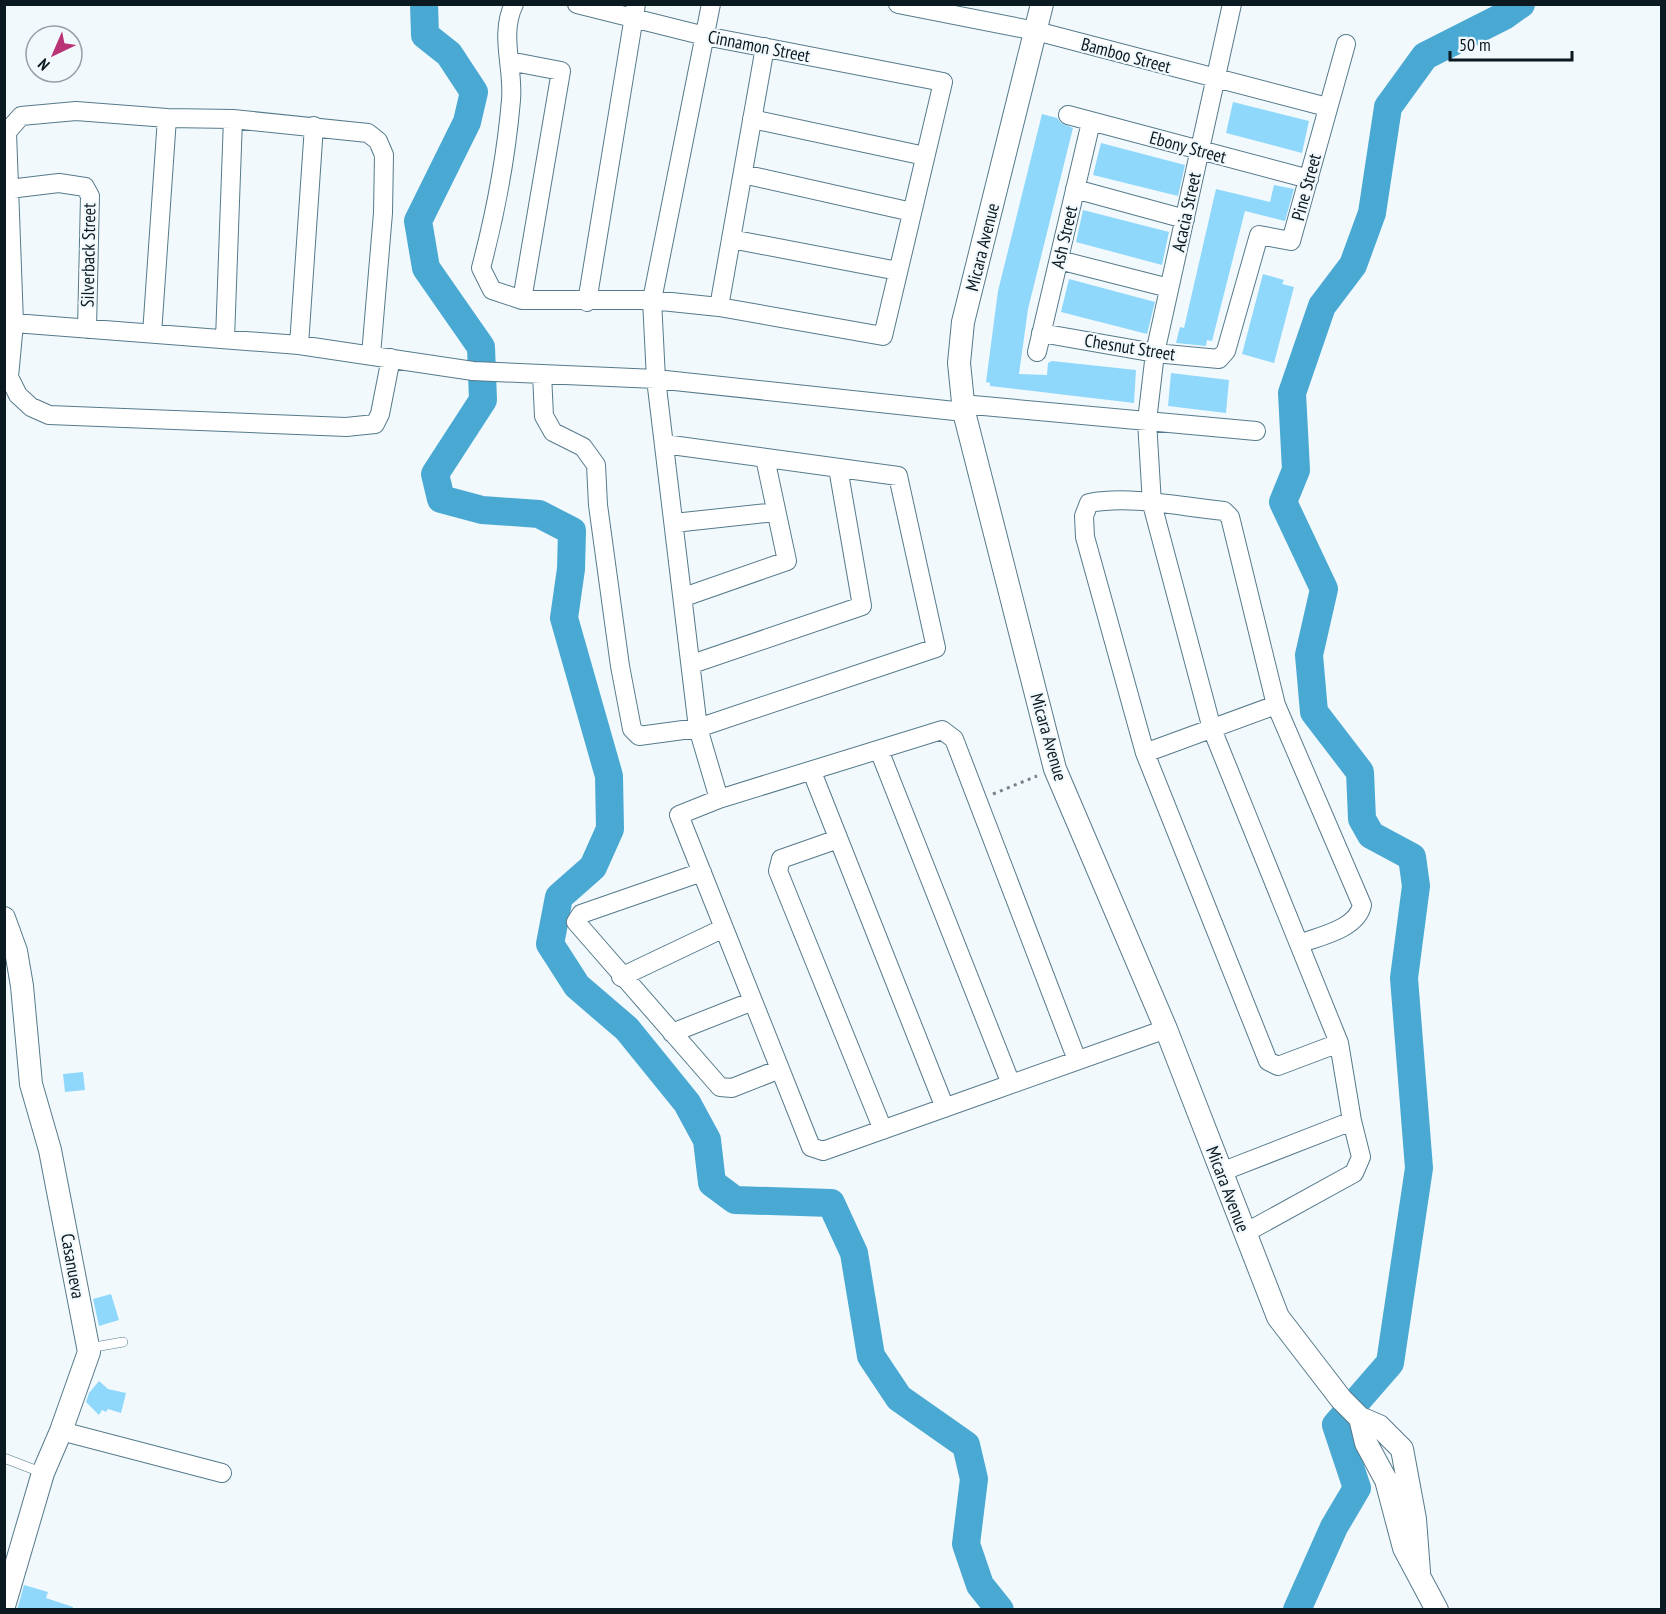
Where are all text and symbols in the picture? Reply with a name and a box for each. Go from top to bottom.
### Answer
north arrow [24,24,84,84]
scale bar [1450,24,1572,62]
street label: Cinnamon Street [706,25,812,67]
street label: Bamboo Street [1079,32,1173,78]
text: 50 m [1459,33,1491,56]
text: N [34,55,54,75]
street label: Ebony Street [1147,126,1229,168]
street label: Pine Street [1286,151,1326,223]
street label: Acacia Street [1166,170,1206,254]
street label: Micara Avenue [960,201,1004,293]
street label: Silverback Street [76,203,100,307]
street label: Ash Street [1046,203,1082,271]
street label: Chesnut Street [1083,328,1177,366]
street label: Micara Avenue [1026,691,1072,783]
street label: Micara Avenue [1201,1143,1255,1235]
street label: Casanueva [56,1232,90,1300]

